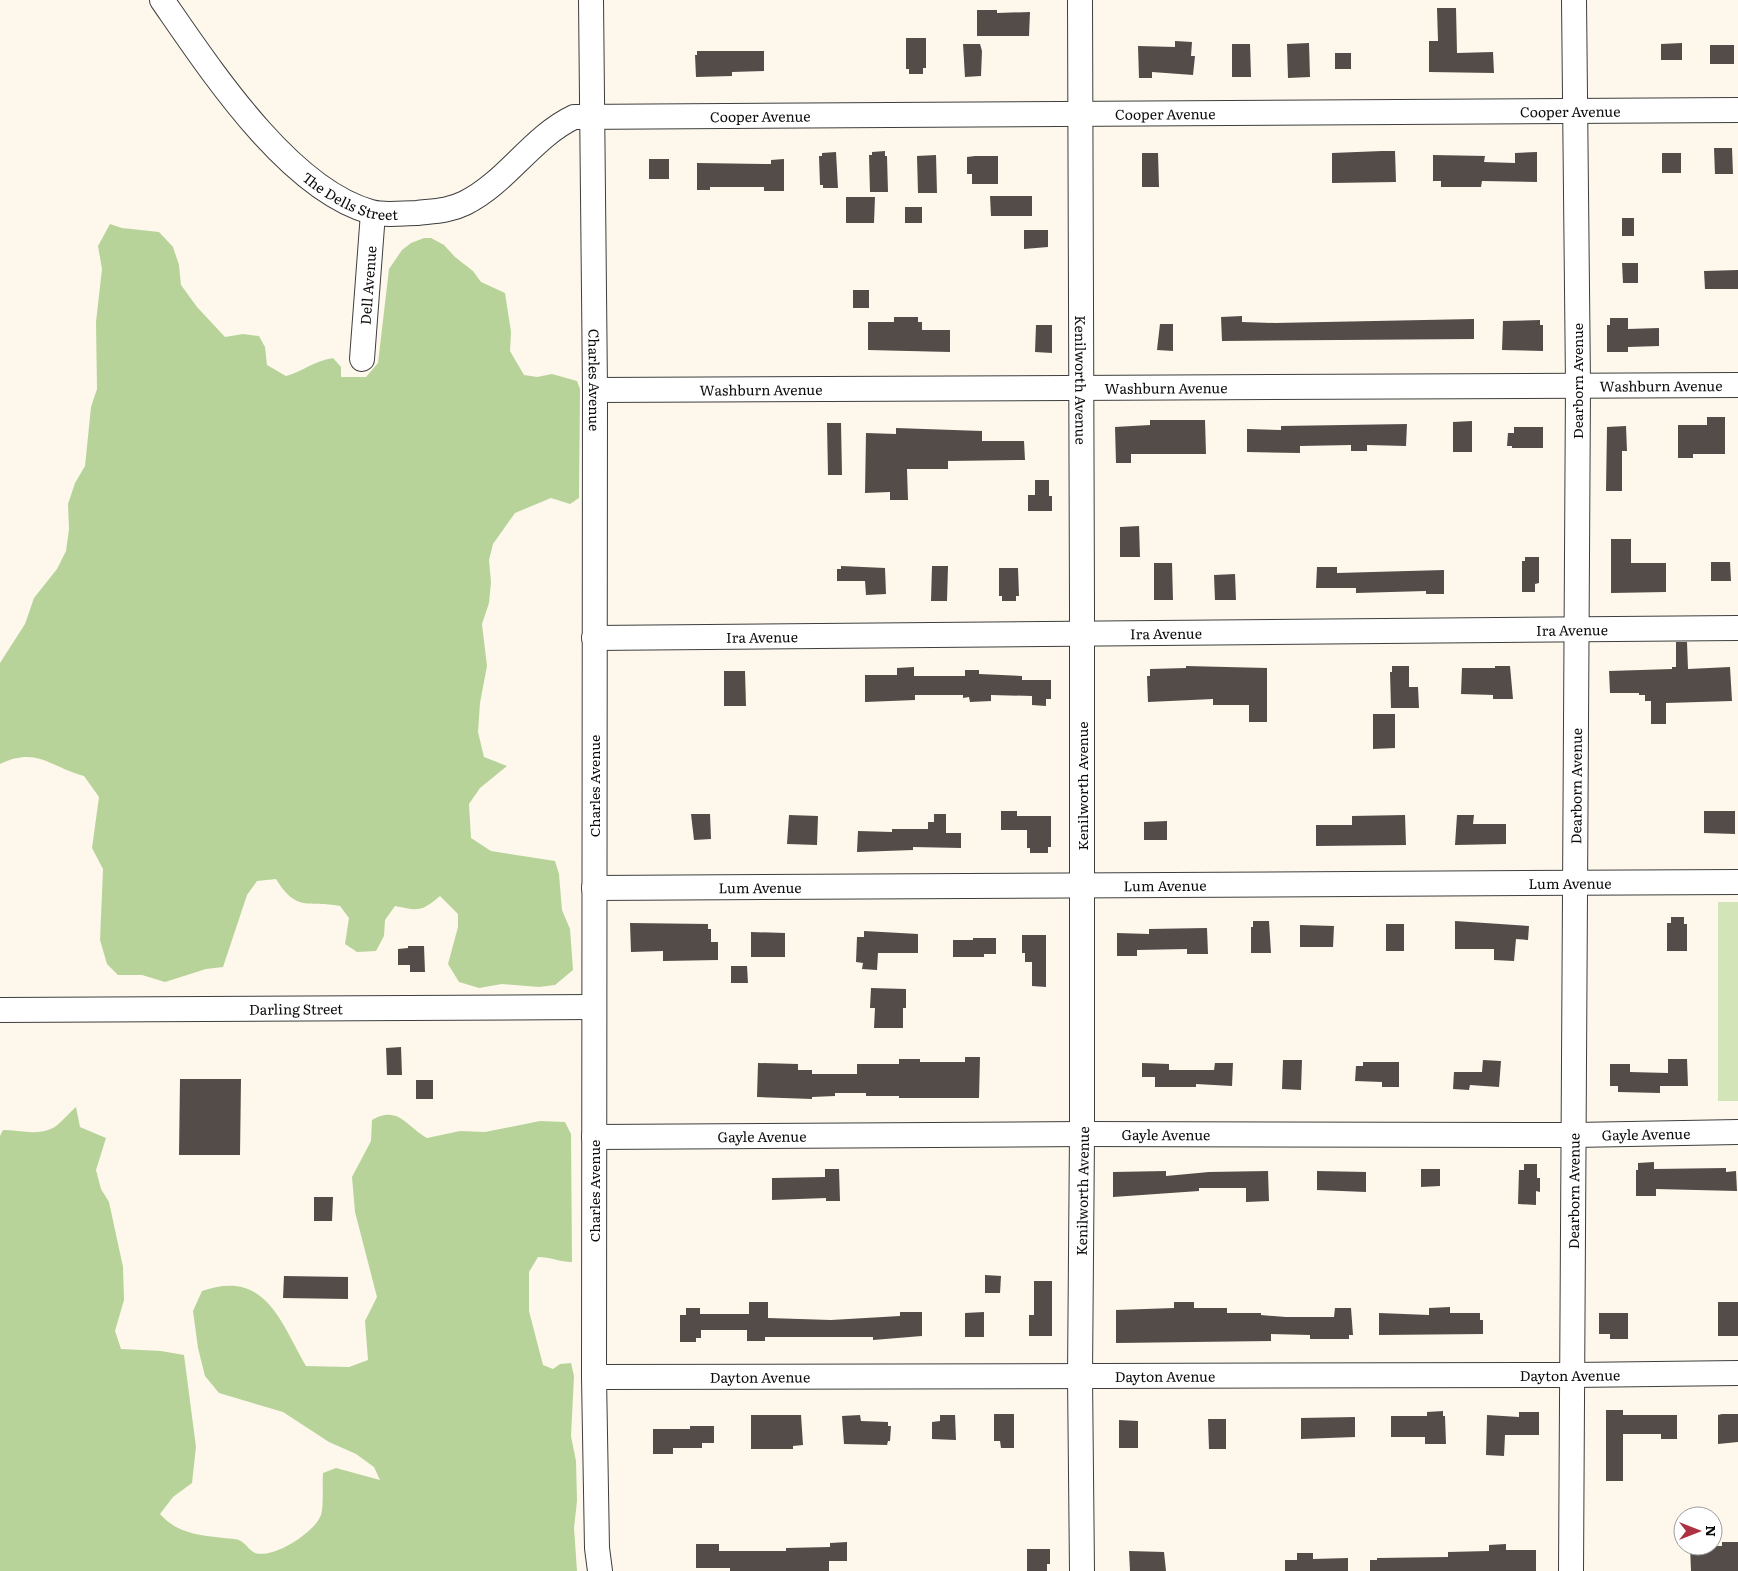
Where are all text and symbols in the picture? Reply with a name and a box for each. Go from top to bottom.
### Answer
street label: Cooper Avenue [1520,101,1621,121]
street label: Cooper Avenue [1115,103,1216,124]
street label: Cooper Avenue [710,106,811,126]
street label: The Dells Street [299,167,399,224]
street label: Dell Avenue [355,245,381,325]
street label: Kenilworth Avenue [1071,315,1091,445]
street label: Dearborn Avenue [1567,323,1587,439]
street label: Charles Avenue [584,329,605,431]
street label: Washburn Avenue [1599,375,1723,396]
street label: Washburn Avenue [1104,377,1228,398]
street label: Washburn Avenue [699,379,823,400]
street label: Ira Avenue [1536,619,1608,640]
street label: Ira Avenue [1130,623,1202,643]
street label: Ira Avenue [726,626,798,647]
street label: Kenilworth Avenue [1072,721,1092,851]
street label: Dearborn Avenue [1565,728,1586,844]
street label: Charles Avenue [584,735,604,837]
street label: Lum Avenue [1528,873,1612,893]
street label: Lum Avenue [1123,875,1207,895]
street label: Lum Avenue [718,877,802,897]
street label: Darling Street [249,998,343,1019]
street label: Gayle Avenue [1601,1123,1691,1144]
street label: Gayle Avenue [1122,1124,1210,1144]
street label: Gayle Avenue [718,1126,806,1146]
street label: Kenilworth Avenue [1071,1126,1093,1256]
street label: Dearborn Avenue [1563,1133,1584,1249]
street label: Charles Avenue [584,1140,604,1242]
street label: Dayton Avenue [1520,1364,1620,1385]
street label: Dayton Avenue [1115,1366,1215,1386]
street label: Dayton Avenue [710,1367,810,1387]
north arrow [1673,1506,1723,1556]
text: N [1702,1525,1722,1537]

